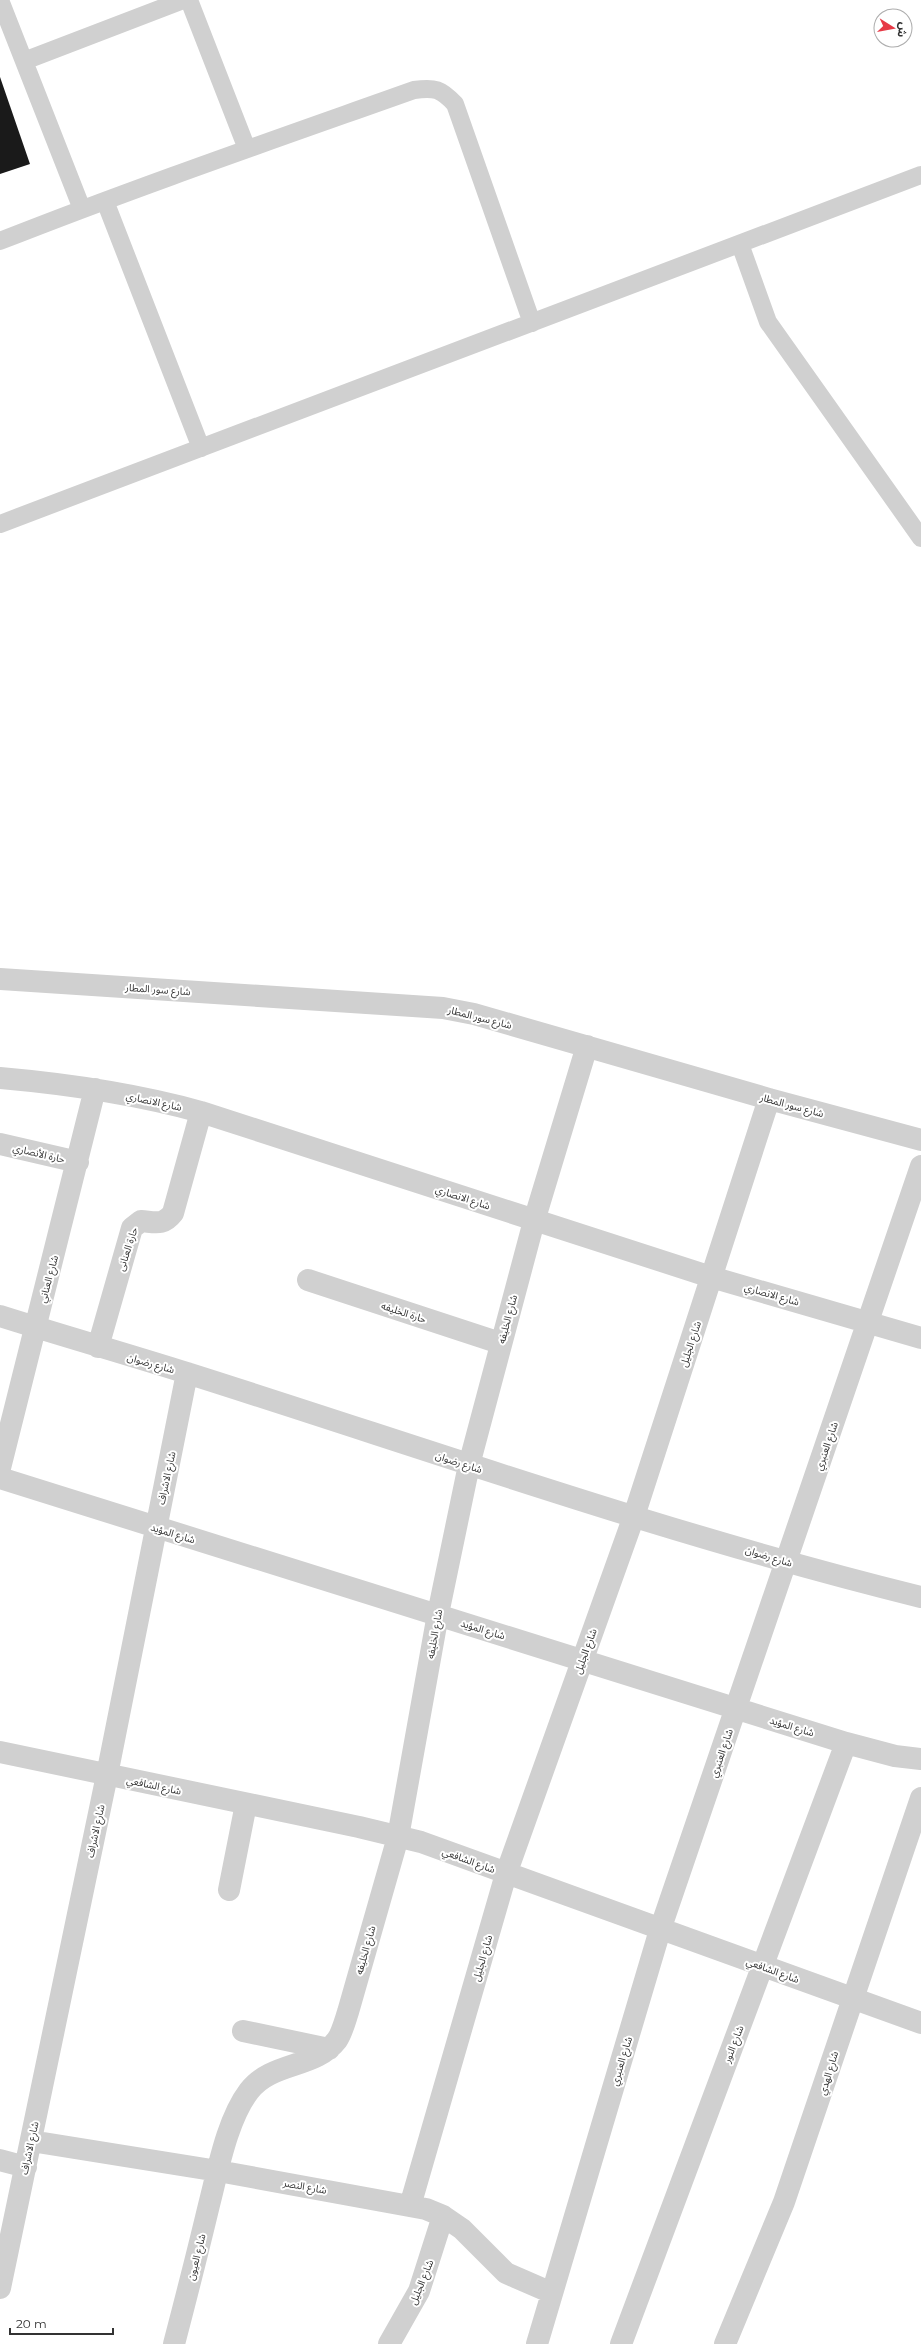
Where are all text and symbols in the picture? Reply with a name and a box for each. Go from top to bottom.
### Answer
north arrow [873,8,913,48]
text: ش [895,21,911,39]
street label: شارع سور المطار [124,981,191,999]
street label: شارع سور المطار [445,1003,513,1033]
street label: شارع الانصاري [125,1089,183,1115]
street label: شارع سور المطار [757,1090,825,1121]
street label: حارة الأنصاري [11,1141,66,1167]
street label: شارع الانصاري [433,1183,492,1214]
street label: حارة العنانى [114,1225,141,1273]
street label: شارع العناني [36,1254,62,1305]
street label: شارع الانصاري [742,1280,801,1310]
street label: شارع الخليفه [495,1293,521,1345]
street label: حارة الخليفه [380,1299,428,1326]
street label: شارع الجليل [677,1319,705,1369]
street label: شارع رضوان [125,1351,176,1377]
street label: شارع العنبري [812,1420,842,1473]
street label: شارع رضوان [433,1449,484,1477]
street label: شارع الاشراف [155,1450,179,1506]
street label: شارع المؤيد [149,1521,197,1547]
street label: شارع رضوان [743,1543,794,1571]
street label: شارع الخليفه [424,1608,446,1660]
street label: شارع المؤيد [459,1617,507,1643]
street label: شارع الجليل [571,1626,601,1676]
street label: شارع المؤيد [768,1714,816,1740]
street label: شارع العنبري [707,1727,737,1780]
street label: شارع الشافعي [125,1773,183,1799]
street label: شارع الاشراف [84,1803,108,1859]
street label: شارع الشافعي [440,1845,497,1877]
street label: شارع الخليفه [352,1924,380,1976]
street label: شارع الجليل [470,1933,496,1983]
street label: شارع الشافعي [744,1955,801,1987]
street label: شارع النور [720,2024,747,2066]
street label: شارع العنبري [608,2035,636,2088]
street label: شارع الهدي [816,2050,843,2097]
street label: شارع الاشراف [18,2120,42,2176]
street label: شارع النصر [281,2176,328,2198]
street label: شارع العيون [184,2232,210,2282]
street label: شارع الجليل [407,2258,437,2307]
scale bar [10,2310,113,2336]
text: 20 m [16,2316,47,2331]

